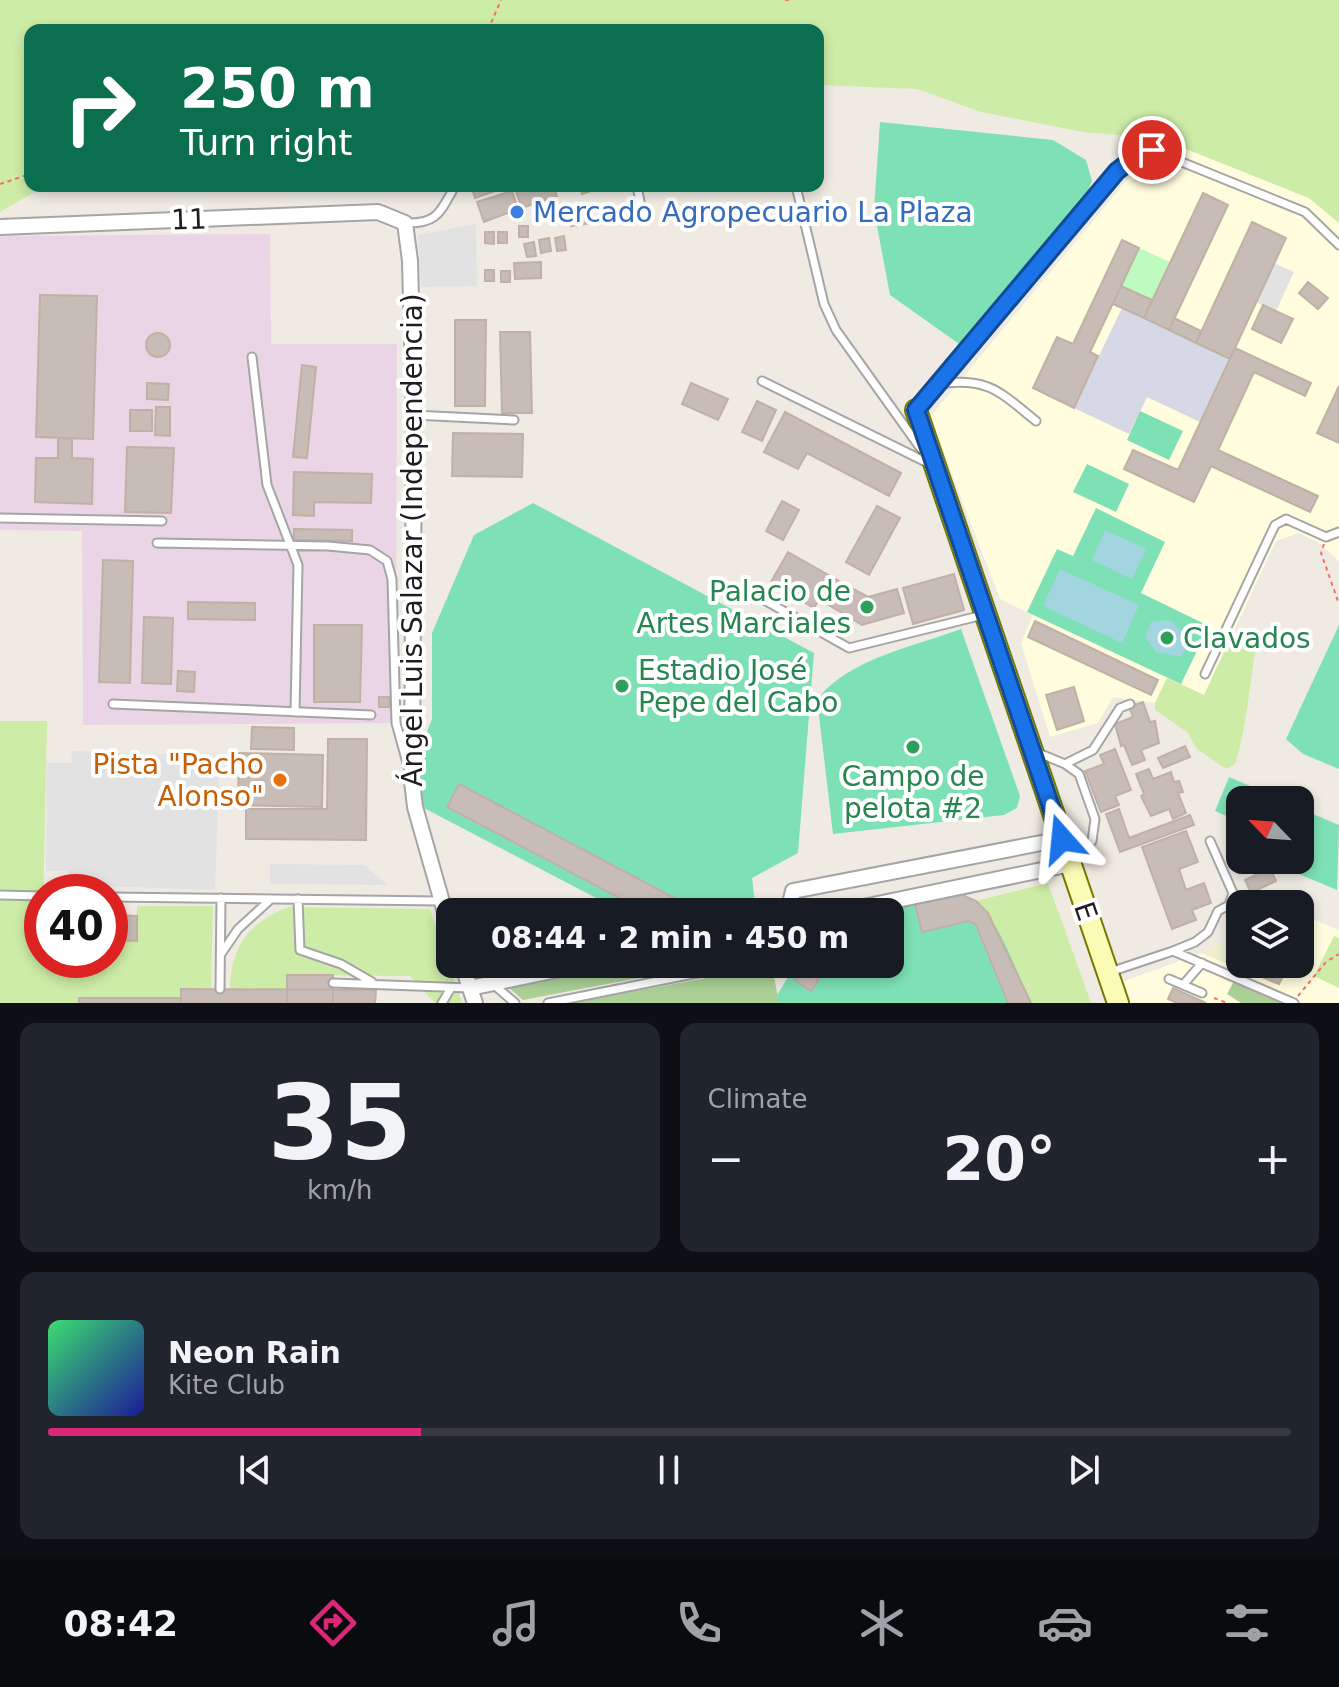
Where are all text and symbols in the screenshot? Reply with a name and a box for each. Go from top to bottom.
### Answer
text: 250 m [180,55,375,120]
icon: right [48,56,152,160]
pin [1118,116,1186,184]
text: Turn right [180,122,352,163]
icon: arrive [1130,128,1174,172]
place label: Mercado Agropecuario La Plaza [533,196,973,229]
street label: 11 [171,202,207,237]
marker: Mercado Agropecuario La Plaza [508,203,526,221]
street label: Ángel Luis Salazar (Independencia) [395,293,429,787]
place label: Palacio de Artes Marciales [637,575,851,640]
marker: Palacio de Artes Marciales [858,598,876,616]
place label: Clavados [1183,622,1311,655]
marker: Clavados [1158,629,1176,647]
place label: Estadio José Pepe del Cabo [638,654,838,719]
marker: Estadio José Pepe del Cabo [613,677,631,695]
marker: Campo de pelota #2 [904,738,922,756]
place label: Pista "Pacho Alonso" [92,748,264,813]
place label: Campo de pelota #2 [842,760,984,825]
marker: Pista "Pacho Alonso" [271,771,289,789]
north arrow [1226,786,1314,874]
map controls [1226,786,1314,978]
position arrow [1020,797,1104,881]
speed limit sign: 40 [24,874,128,978]
button: layers [1226,890,1314,978]
street label: E [1067,897,1104,925]
text: 08:44 · 2 min · 450 m [491,920,849,955]
text: 35 [267,1062,412,1184]
text: Climate [708,1084,808,1114]
text: 20° [943,1124,1056,1194]
text: − [708,1133,744,1184]
text: + [1254,1133,1291,1184]
text: km/h [307,1175,373,1205]
text: Neon Rain [168,1335,341,1370]
text: Kite Club [168,1370,285,1400]
icon: previous [233,1448,277,1492]
icon: pause [647,1448,691,1492]
icon: next [1062,1448,1106,1492]
icon: directions [305,1595,361,1651]
icon: music [488,1595,544,1651]
icon: phone [671,1595,727,1651]
icon: climate [854,1595,910,1651]
icon: car [1037,1595,1093,1651]
icon: filters [1219,1595,1275,1651]
text: 08:42 [63,1603,178,1644]

